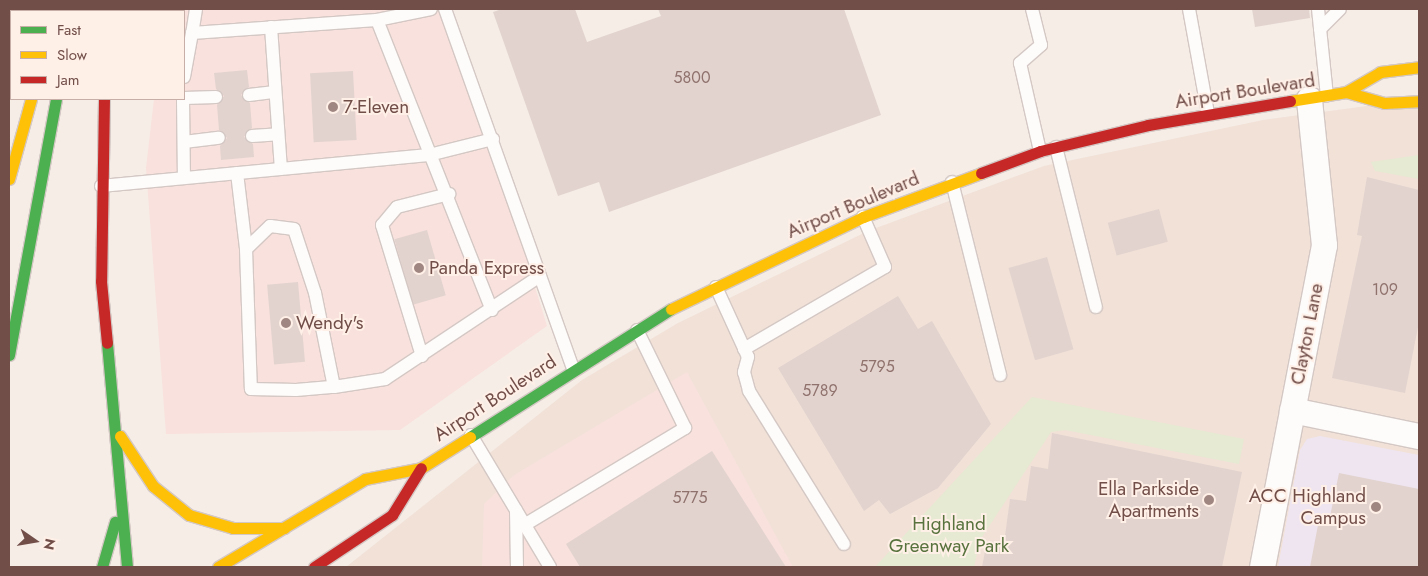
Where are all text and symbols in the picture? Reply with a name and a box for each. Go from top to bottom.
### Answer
legend [10,10,185,100]
text: Fast [57,19,81,41]
text: Slow [57,44,87,66]
house number: 5800 [674,68,710,88]
text: Jam [57,69,80,91]
street label: Airport Boulevard [1173,69,1317,113]
place label: 7-Eleven [343,96,409,118]
marker: 7-Eleven [327,101,339,113]
street label: Airport Boulevard [783,167,923,243]
place label: Panda Express [429,257,544,279]
marker: Panda Express [413,262,425,274]
house number: 109 [1372,280,1398,300]
street label: Clayton Lane [1286,281,1328,387]
place label: Wendy's [296,312,363,334]
marker: Wendy's [280,317,292,329]
street label: Airport Boulevard [429,350,561,446]
house number: 5795 [859,357,895,377]
house number: 5789 [802,381,838,401]
place label: Ella Parkside Apartments [1098,478,1199,522]
place label: ACC Highland Campus [1249,485,1366,529]
house number: 5775 [673,488,707,508]
marker: Ella Parkside Apartments [1203,494,1215,506]
marker: ACC Highland Campus [1370,501,1382,513]
park label: Highland Greenway Park [889,513,1009,557]
north arrow [10,516,60,566]
text: N [39,537,61,552]

